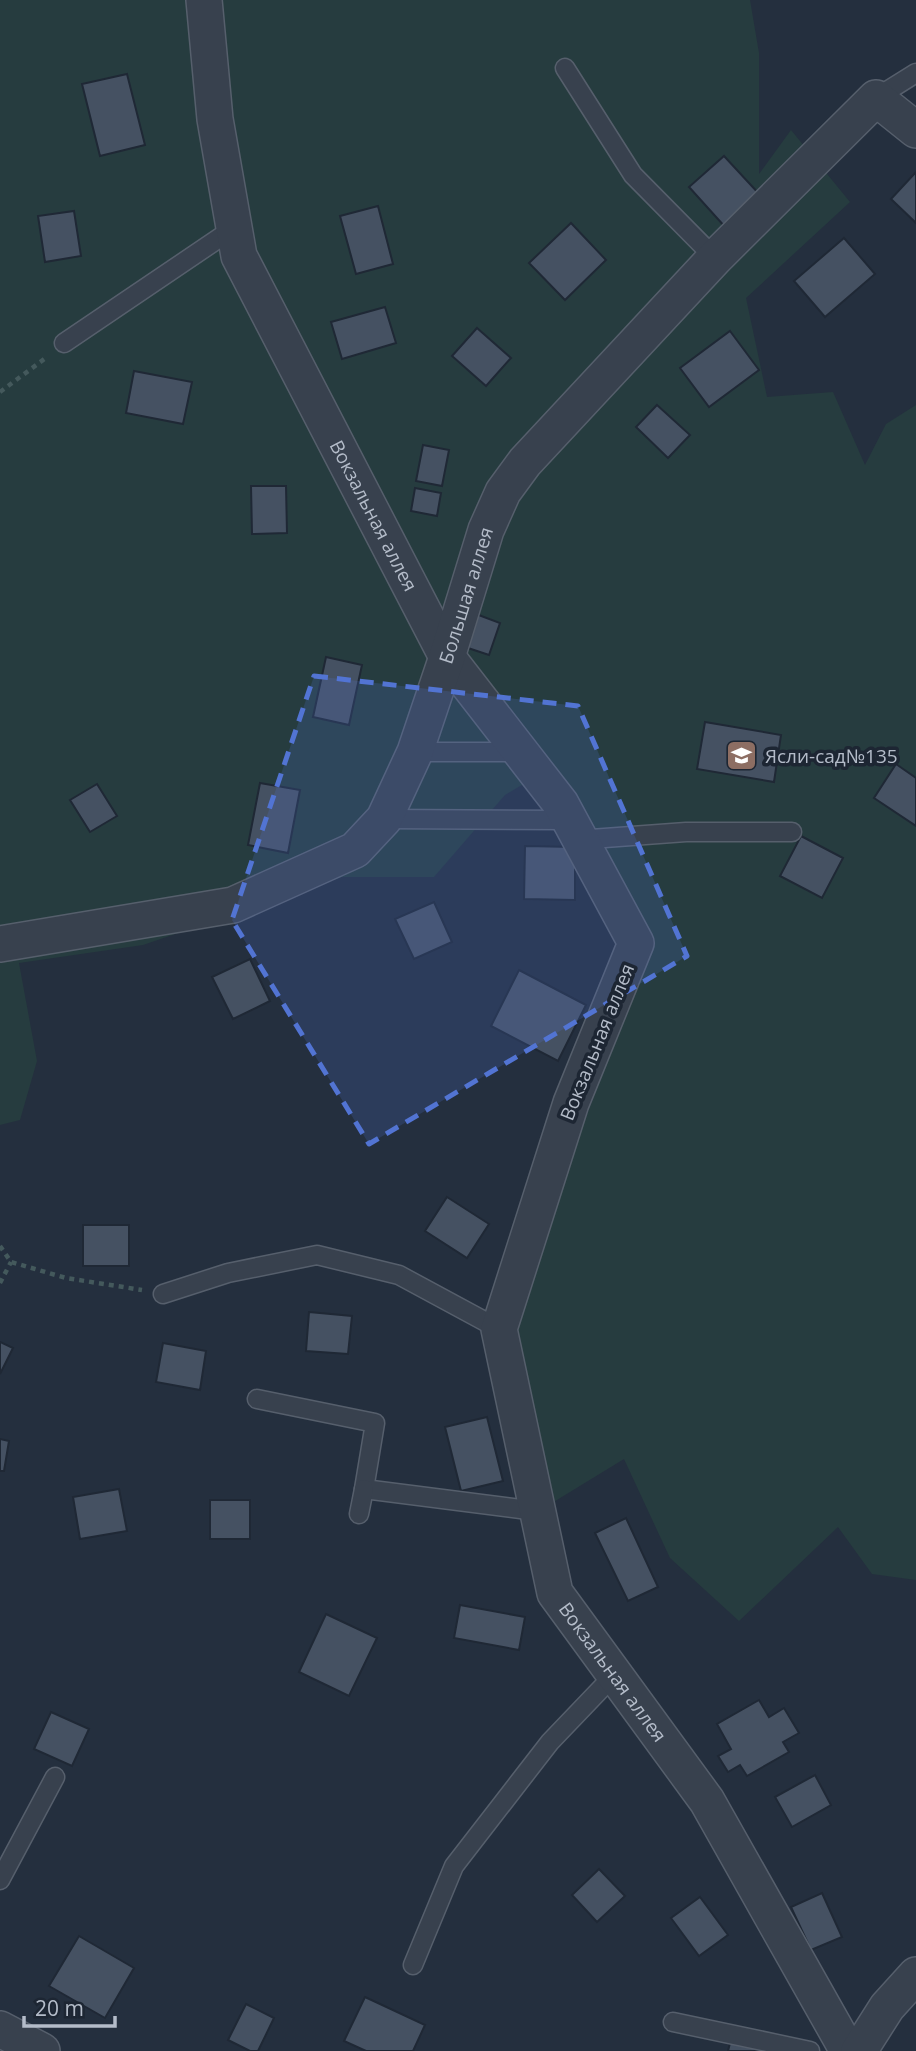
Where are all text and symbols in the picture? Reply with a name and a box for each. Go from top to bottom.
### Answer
street label: Вокзальная аллея [324,435,424,596]
street label: Большая аллея [433,524,499,667]
school or university icon: Ясли-сад№135 [725,739,759,773]
place label: Ясли-сад№135 [765,743,898,769]
street label: Вокзальная аллея [554,960,640,1124]
street label: Вокзальная аллея [553,1597,673,1747]
scale bar [24,1984,116,2028]
text: 20 m [35,1994,84,2022]

